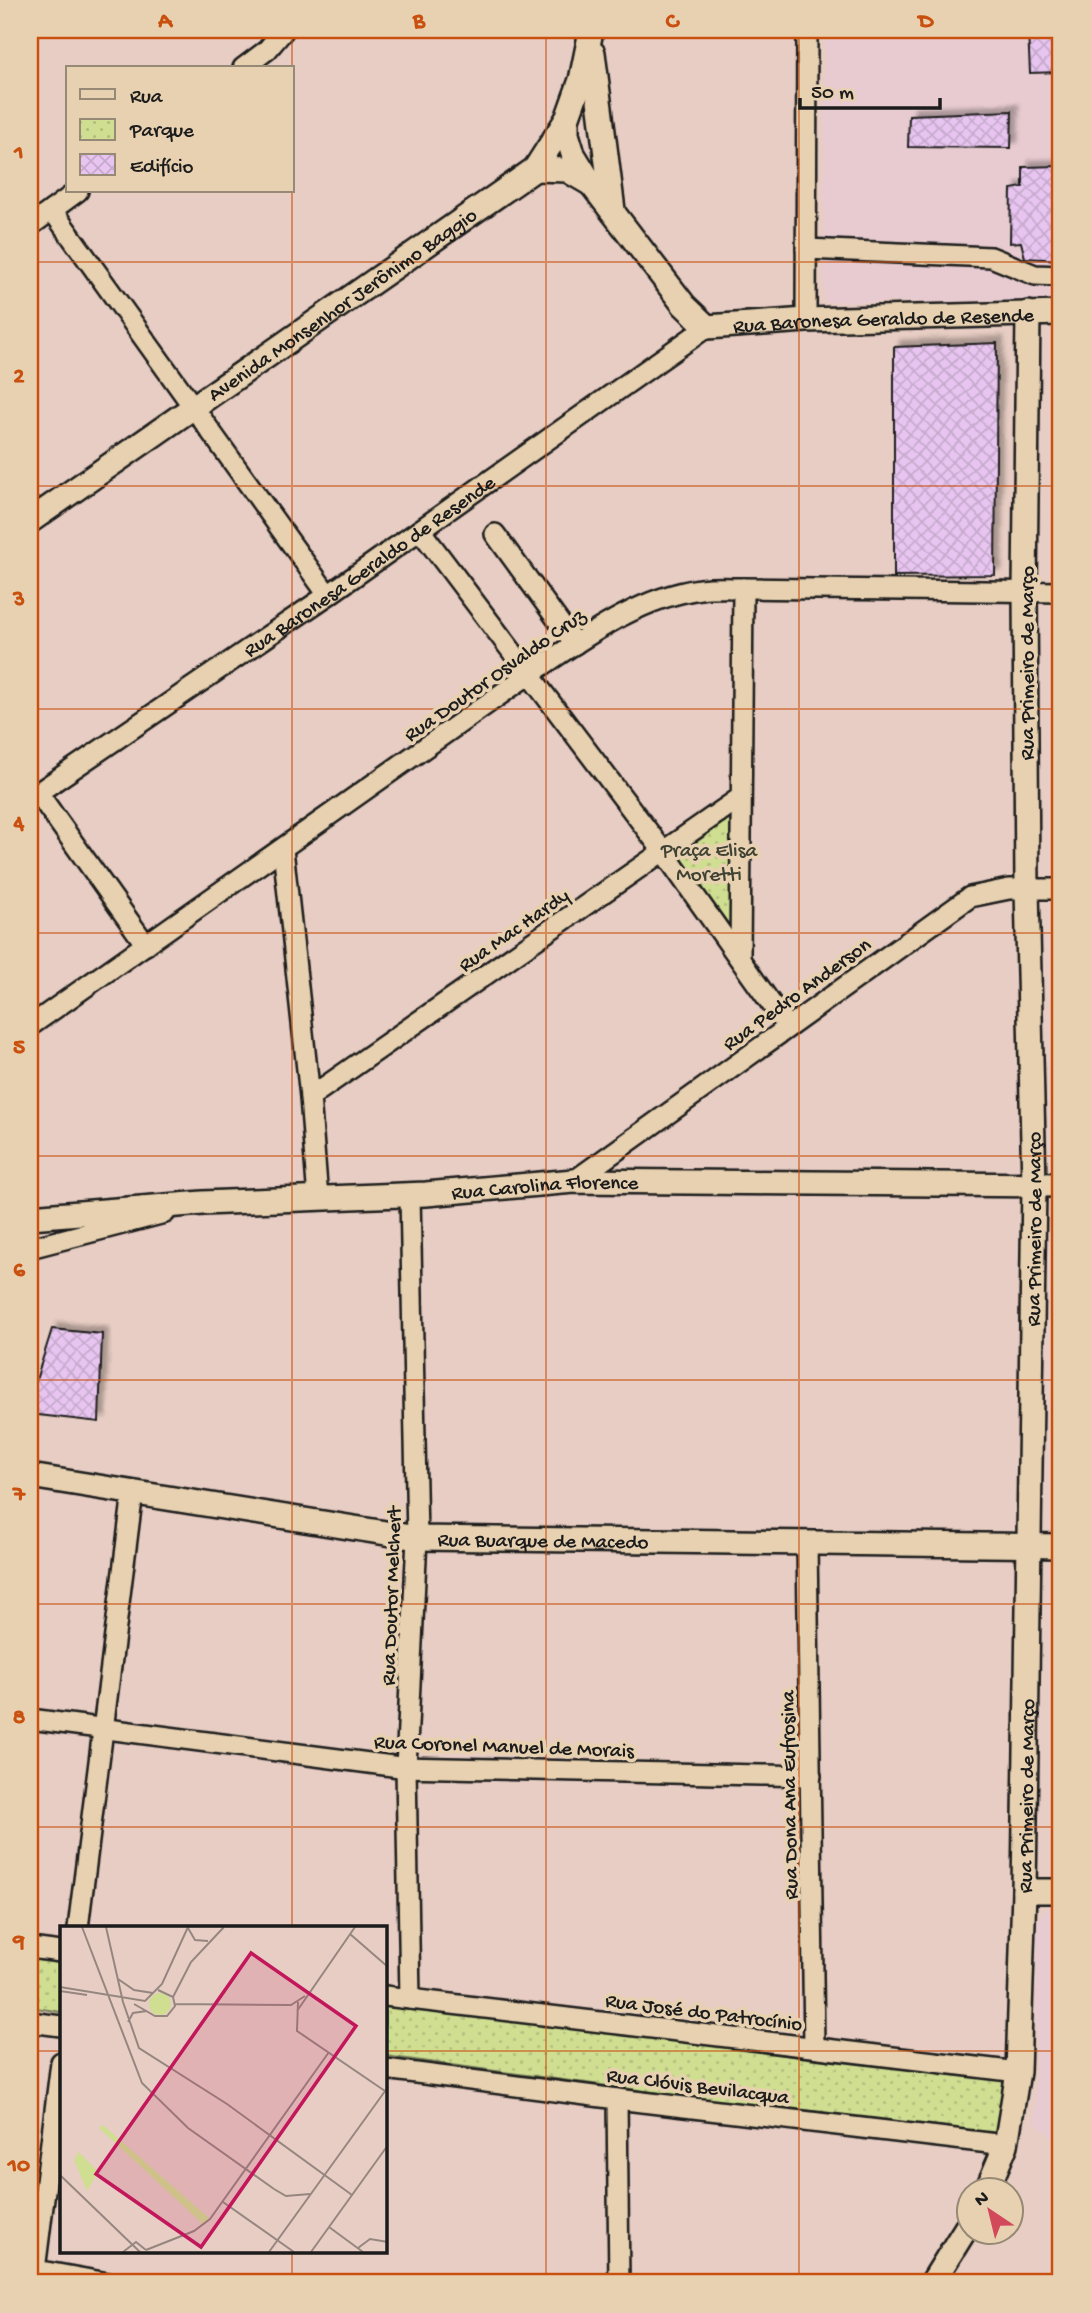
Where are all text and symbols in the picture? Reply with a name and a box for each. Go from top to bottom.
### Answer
text: A [157,9,173,36]
text: B [412,9,426,36]
text: C [666,9,681,36]
text: D [917,9,935,36]
legend [66,66,294,192]
scale bar [800,66,940,110]
text: 50 m [811,82,854,107]
text: Rua [130,86,164,111]
text: Parque [129,120,195,145]
text: 1 [13,140,24,167]
text: Edifício [130,156,194,181]
street label: Avenida Monsenhor Jerônimo Baggio [204,204,483,409]
street label: Rua Baronesa Geraldo de Resende [732,305,1036,341]
text: 2 [13,364,25,391]
street label: Rua Baronesa Geraldo de Resende [240,471,502,665]
street label: Rua Primeiro de Março [1017,566,1042,760]
text: 3 [12,587,25,614]
street label: Rua Doutor Osvaldo Cruz [400,604,592,749]
text: 4 [13,811,25,838]
park label: Praça Elisa Moretti [660,840,758,889]
street label: Rua Mac Hardy [455,884,575,979]
street label: Rua Pedro Anderson [719,934,877,1058]
text: 5 [13,1035,25,1062]
street label: Rua Primeiro de Março [1023,1131,1050,1327]
street label: Rua Carolina Florence [451,1172,640,1208]
text: 6 [13,1258,26,1285]
text: 7 [12,1482,26,1509]
street label: Rua Doutor Melchert [378,1504,409,1686]
street label: Rua Buarque de Macedo [437,1529,649,1557]
street label: Rua Dona Ana Eufrosina [777,1689,806,1900]
street label: Rua Primeiro de Março [1015,1698,1043,1893]
text: 8 [13,1705,26,1732]
street label: Rua Coronel Manuel de Morais [374,1731,635,1766]
inset map [60,1926,387,2254]
text: 9 [12,1929,25,1956]
street label: Rua José do Patrocínio [604,1990,804,2039]
street label: Rua Clóvis Bevilacqua [605,2065,792,2112]
text: 10 [7,2153,30,2180]
north arrow [954,2176,1024,2246]
text: N [971,2187,994,2213]

